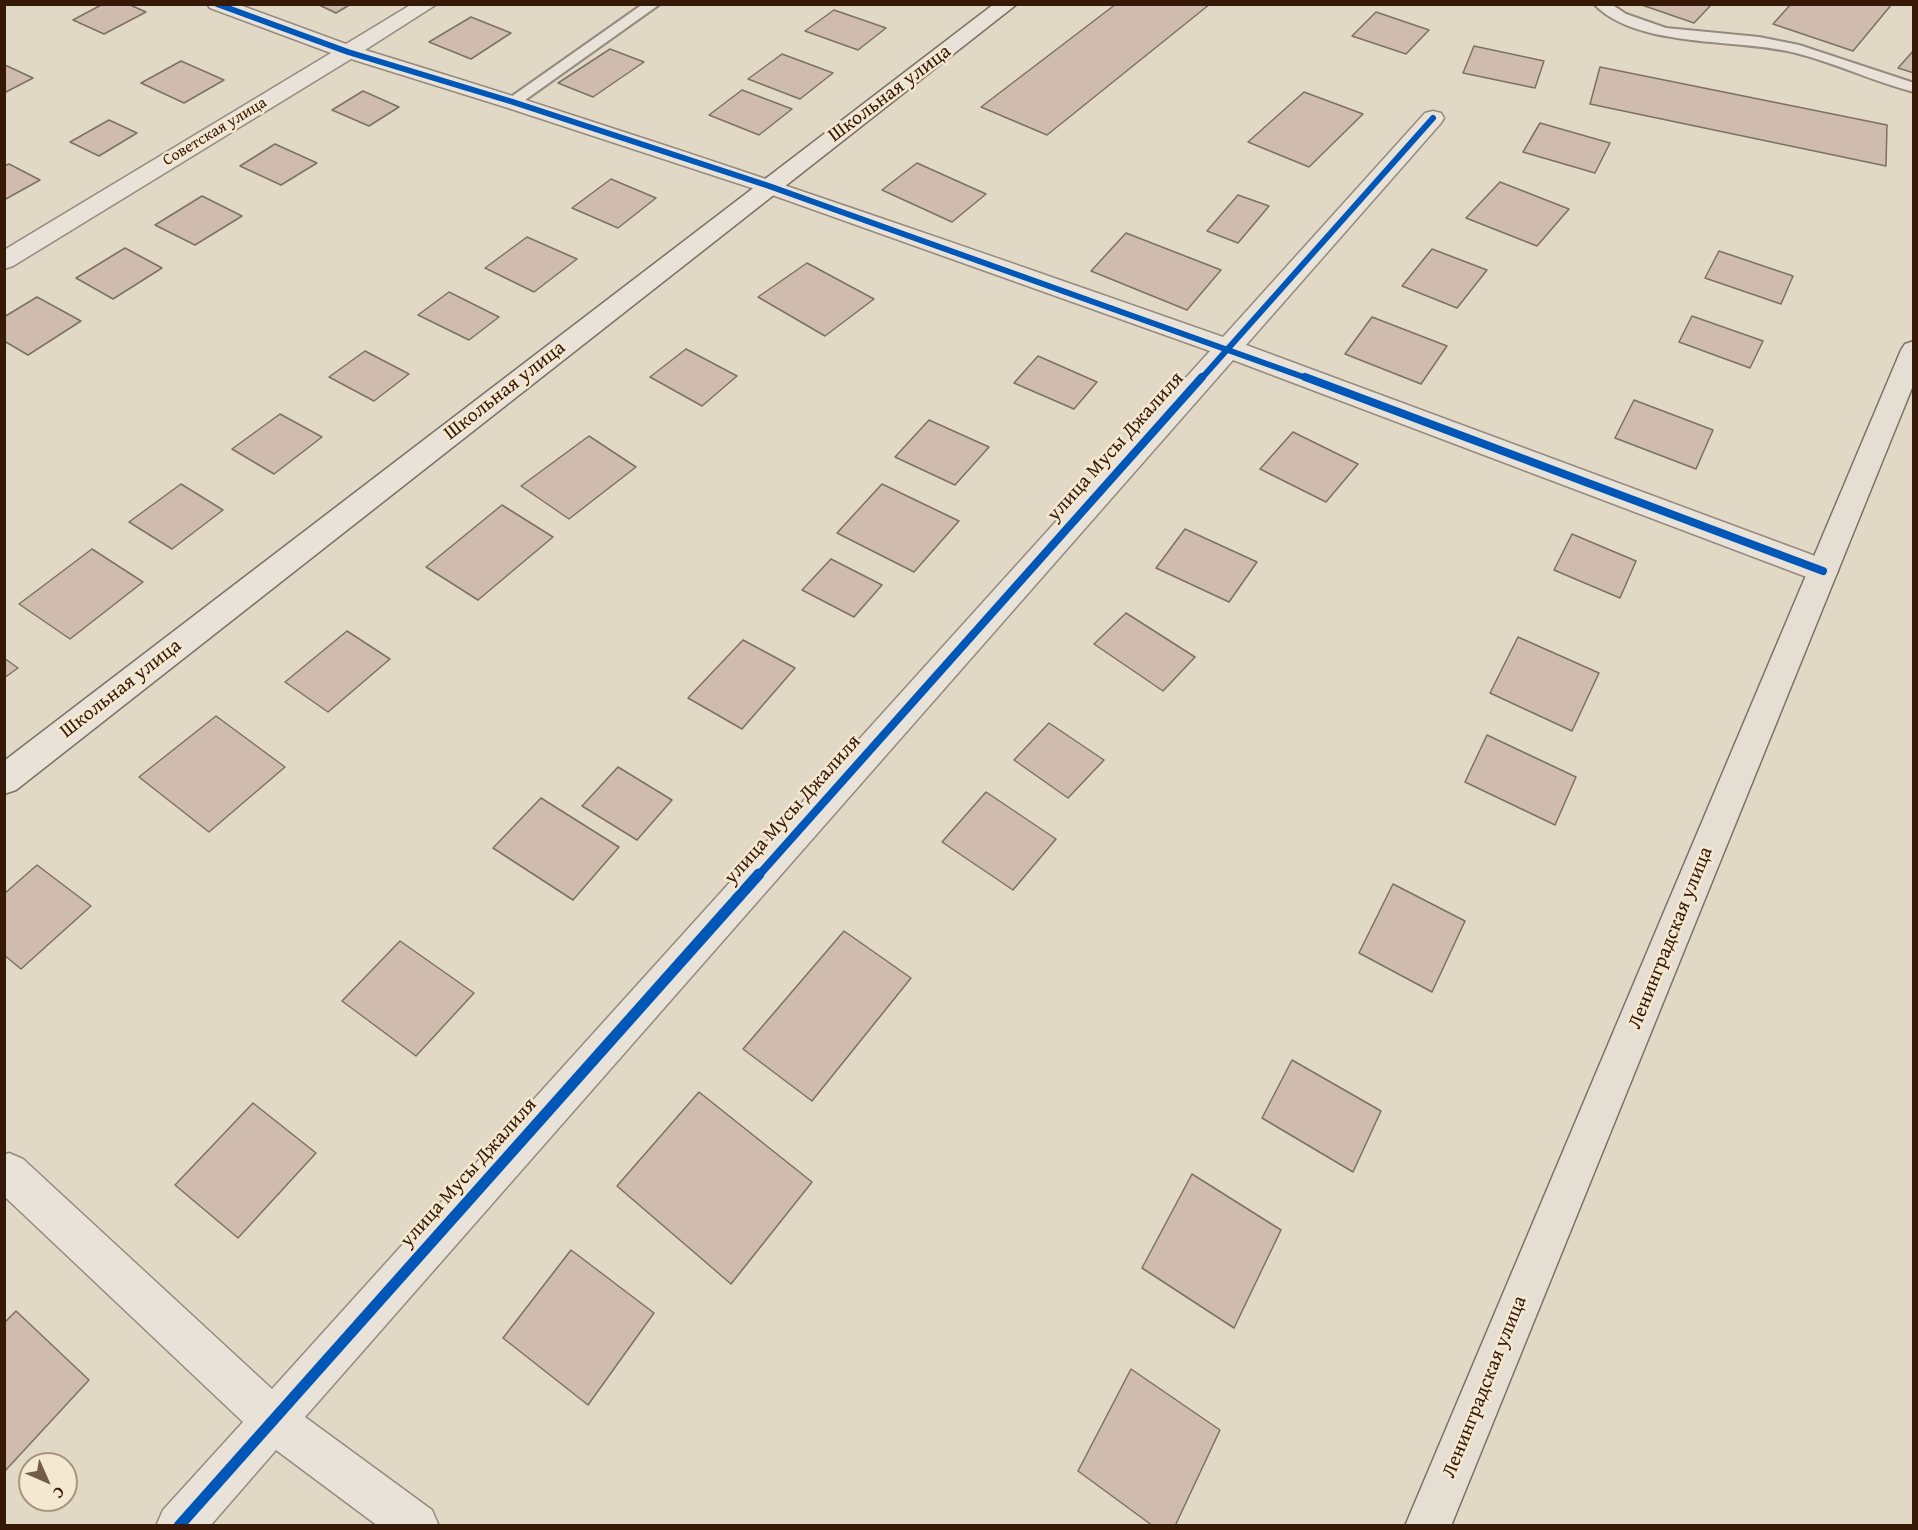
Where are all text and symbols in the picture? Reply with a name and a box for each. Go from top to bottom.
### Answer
street label: Школьная улица [824,40,956,148]
street label: Советская улица [160,93,270,171]
street label: Школьная улица [440,336,570,446]
street label: улица Мусы Джалиля [1043,367,1189,527]
street label: Школьная улица [56,634,186,744]
street label: улица Мусы Джалиля [720,730,866,890]
street label: Ленинградская улица [1623,843,1719,1033]
street label: улица Мусы Джалиля [396,1093,542,1253]
street label: Ленинградская улица [1437,1292,1533,1482]
north arrow [18,1452,78,1512]
text: С [48,1482,71,1505]

